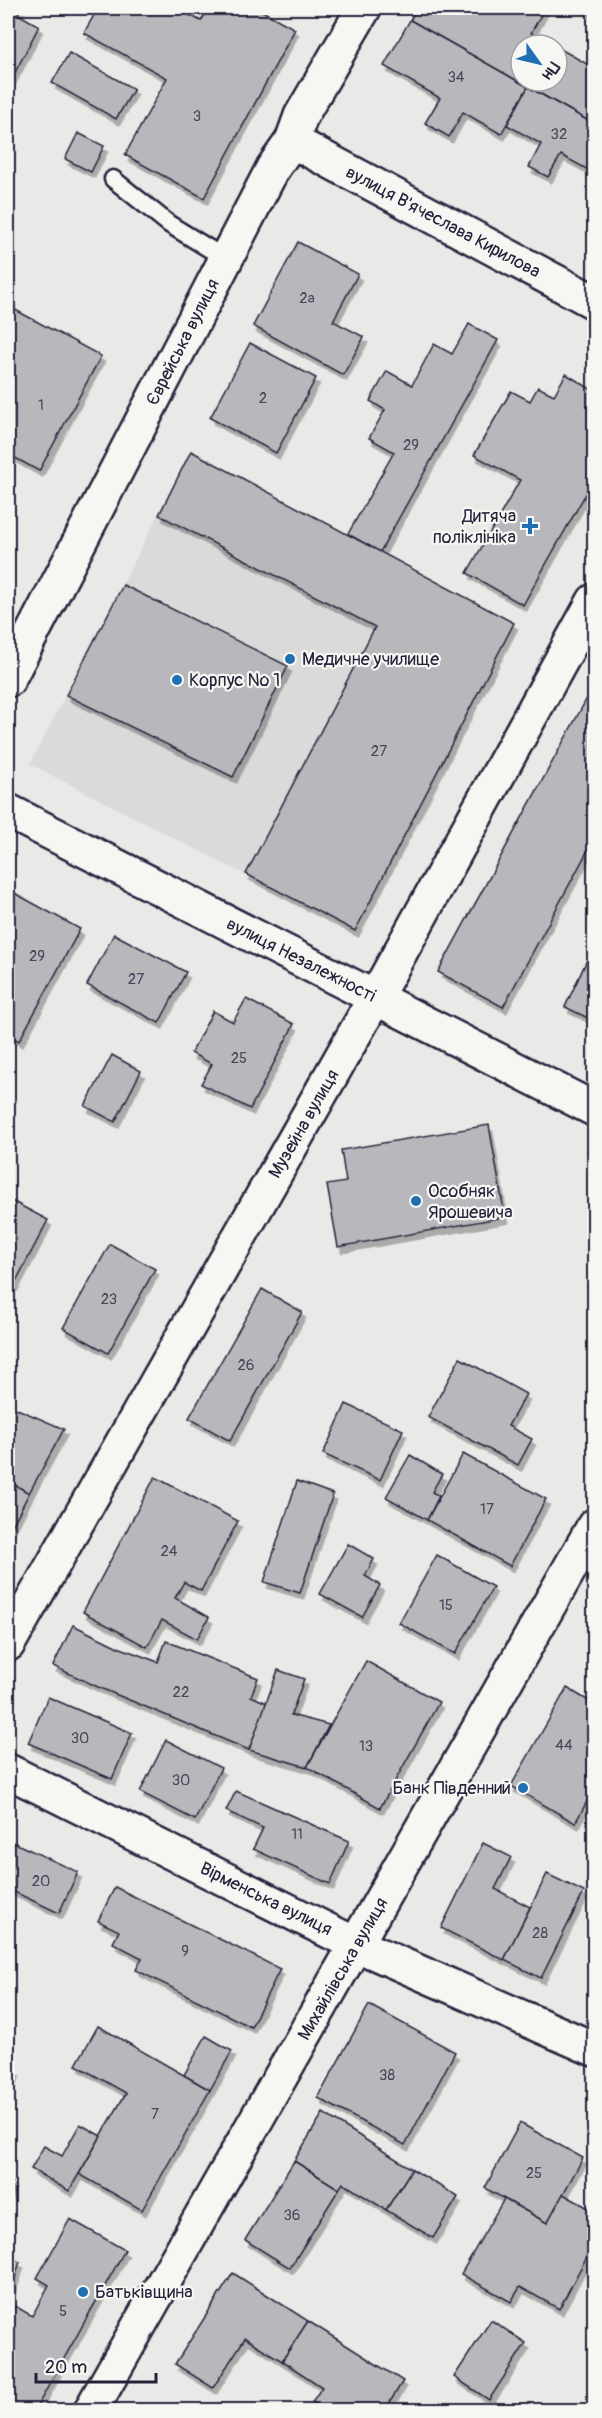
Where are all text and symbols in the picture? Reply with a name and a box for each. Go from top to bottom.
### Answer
north arrow [509,33,569,93]
text: Пн [537,58,564,84]
house number: 34 [447,68,465,87]
house number: 3 [193,107,201,126]
house number: 32 [551,125,567,144]
street label: вулиця В'ячеслава Кирилова [342,161,544,283]
street label: Єврейська вулиця [141,275,225,409]
house number: 2а [299,289,315,308]
house number: 2 [259,389,267,408]
house number: 1 [38,396,44,415]
house number: 29 [403,436,419,455]
place label: Дитяча поліклініка [433,505,516,549]
marker: Дитяча поліклініка [521,517,539,535]
place label: Медичне училище [302,648,439,671]
marker: Медичне училище [283,652,297,666]
place label: Корпус № 1 [189,669,280,692]
marker: Корпус № 1 [170,673,184,687]
house number: 27 [371,742,387,761]
street label: вулиця Незалежності [222,912,380,1008]
house number: 29 [29,947,45,966]
house number: 27 [128,970,144,989]
house number: 25 [231,1049,247,1068]
street label: Музейна вулиця [264,1065,344,1183]
place label: Особняк Ярошевича [428,1180,513,1224]
marker: Особняк Ярошевича [409,1194,423,1208]
house number: 23 [101,1290,117,1309]
house number: 26 [237,1356,255,1375]
house number: 17 [480,1500,494,1519]
house number: 24 [160,1542,178,1561]
house number: 15 [439,1596,453,1615]
house number: 22 [173,1683,189,1702]
house number: 30 [71,1729,89,1748]
house number: 44 [555,1736,573,1755]
house number: 13 [359,1737,373,1756]
house number: 30 [172,1771,190,1790]
place label: Банк Південний [393,1777,511,1800]
marker: Банк Південний [516,1781,530,1795]
house number: 11 [291,1825,303,1844]
street label: Вірменська вулиця [196,1857,336,1941]
house number: 20 [32,1872,50,1891]
street label: Михайлівська вулиця [293,1893,393,2045]
house number: 28 [532,1924,548,1943]
house number: 9 [181,1942,189,1961]
house number: 38 [379,2066,395,2085]
house number: 7 [151,2105,159,2124]
house number: 25 [526,2164,542,2183]
house number: 36 [283,2206,301,2225]
place label: Батьківщина [95,2281,193,2304]
marker: Батьківщина [76,2285,90,2299]
house number: 5 [59,2302,67,2321]
scale bar [36,2346,156,2384]
text: 20 m [45,2356,87,2379]

